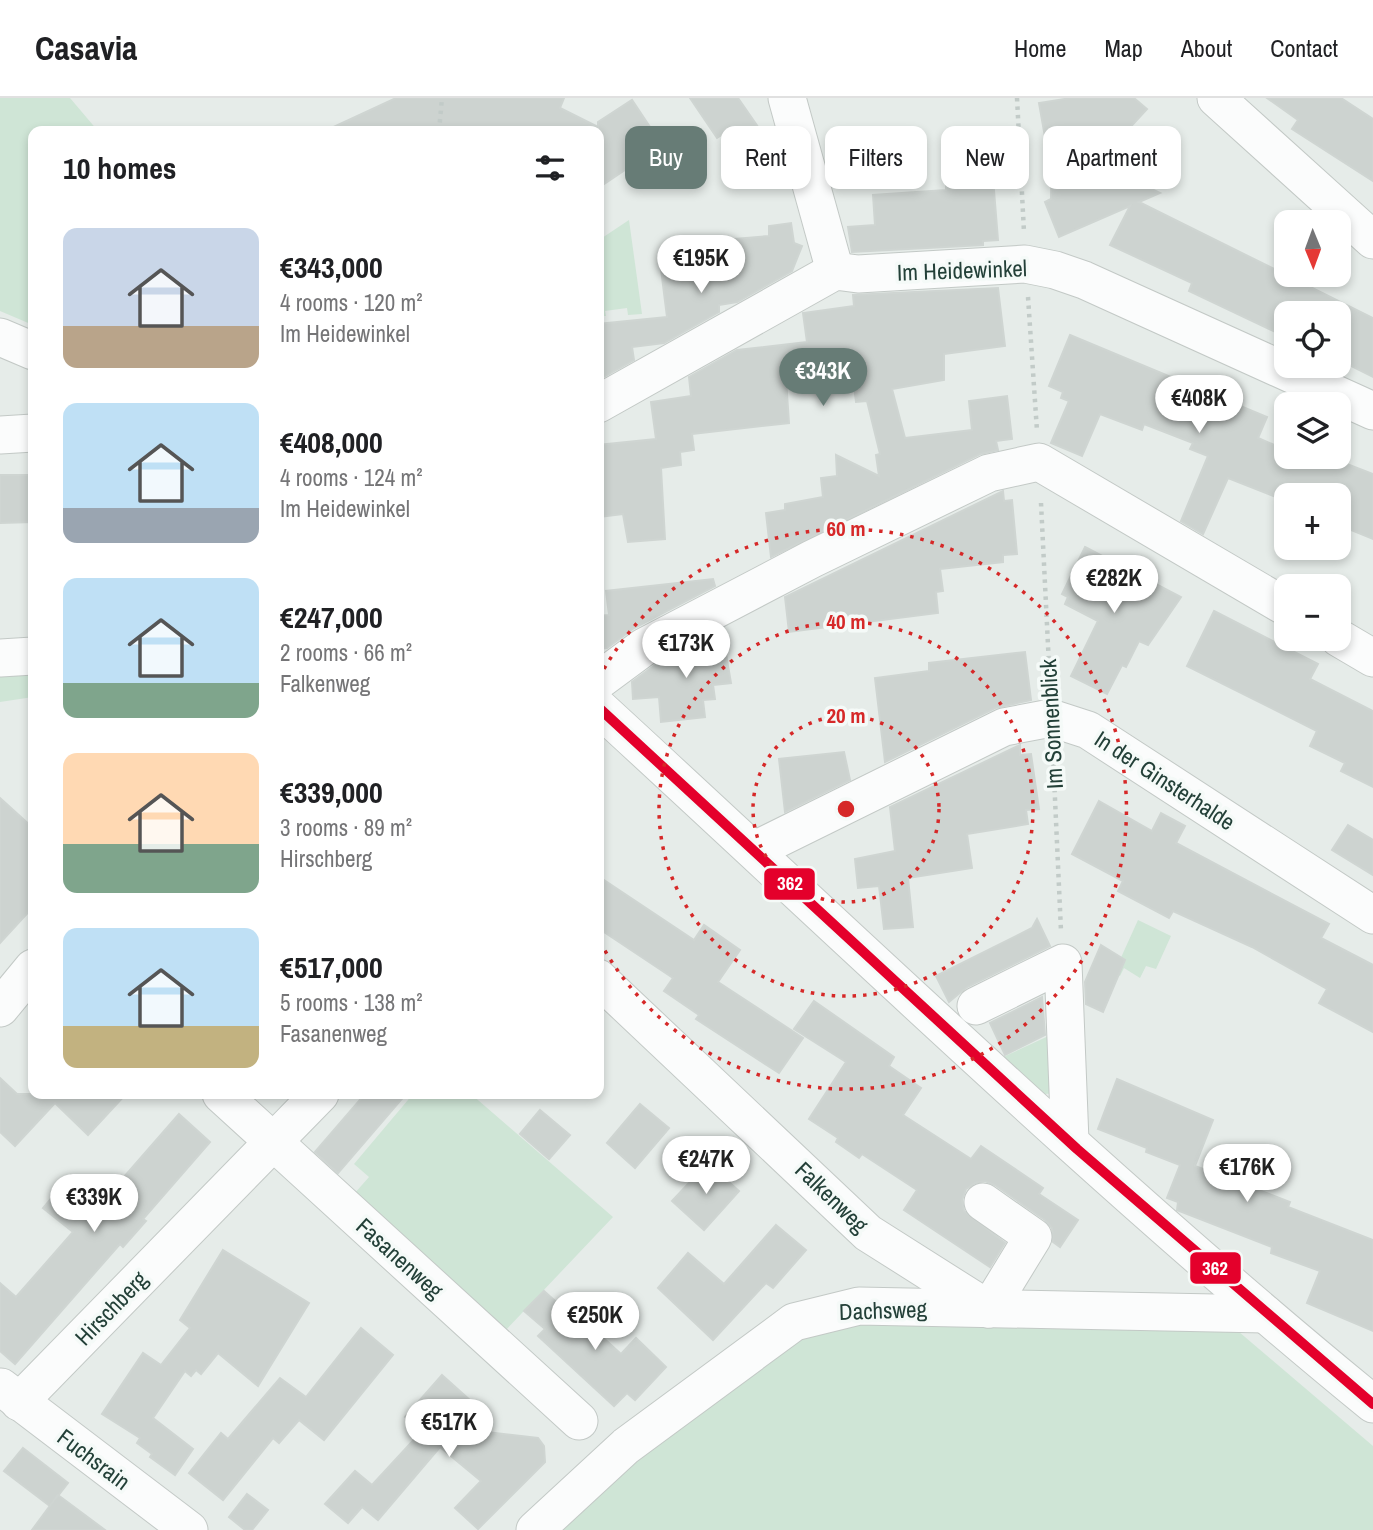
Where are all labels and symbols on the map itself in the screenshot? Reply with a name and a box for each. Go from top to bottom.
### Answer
north arrow [1274,210,1351,287]
pin: €195K [652,236,750,295]
street label: Im Heidewinkel [897,252,1027,288]
pin: €343K [774,348,872,408]
pin: €408K [1150,376,1248,435]
text: 60 m [826,514,866,543]
pin: €282K [1065,556,1163,615]
text: 40 m [826,607,866,636]
pin: €173K [637,620,735,680]
street label: Im Sonnenblick [1032,658,1070,790]
text: 20 m [826,701,866,730]
street label: In der Ginsterhalde [1089,723,1241,837]
centre of rings [834,797,858,821]
line badge: 362 [763,867,816,901]
text: 362 [777,870,803,896]
pin: €247K [657,1136,755,1196]
pin: €176K [1198,1144,1296,1204]
street label: Falkenweg [789,1154,876,1240]
pin: €339K [45,1174,143,1234]
street label: Fasanenweg [350,1211,451,1306]
line badge: 362 [1189,1251,1242,1285]
text: 362 [1202,1255,1228,1281]
street label: Hirschberg [68,1264,155,1352]
pin: €250K [546,1292,644,1352]
street label: Dachsweg [838,1293,928,1327]
pin: €517K [400,1400,498,1459]
street label: Fuchsrain [51,1421,137,1497]

